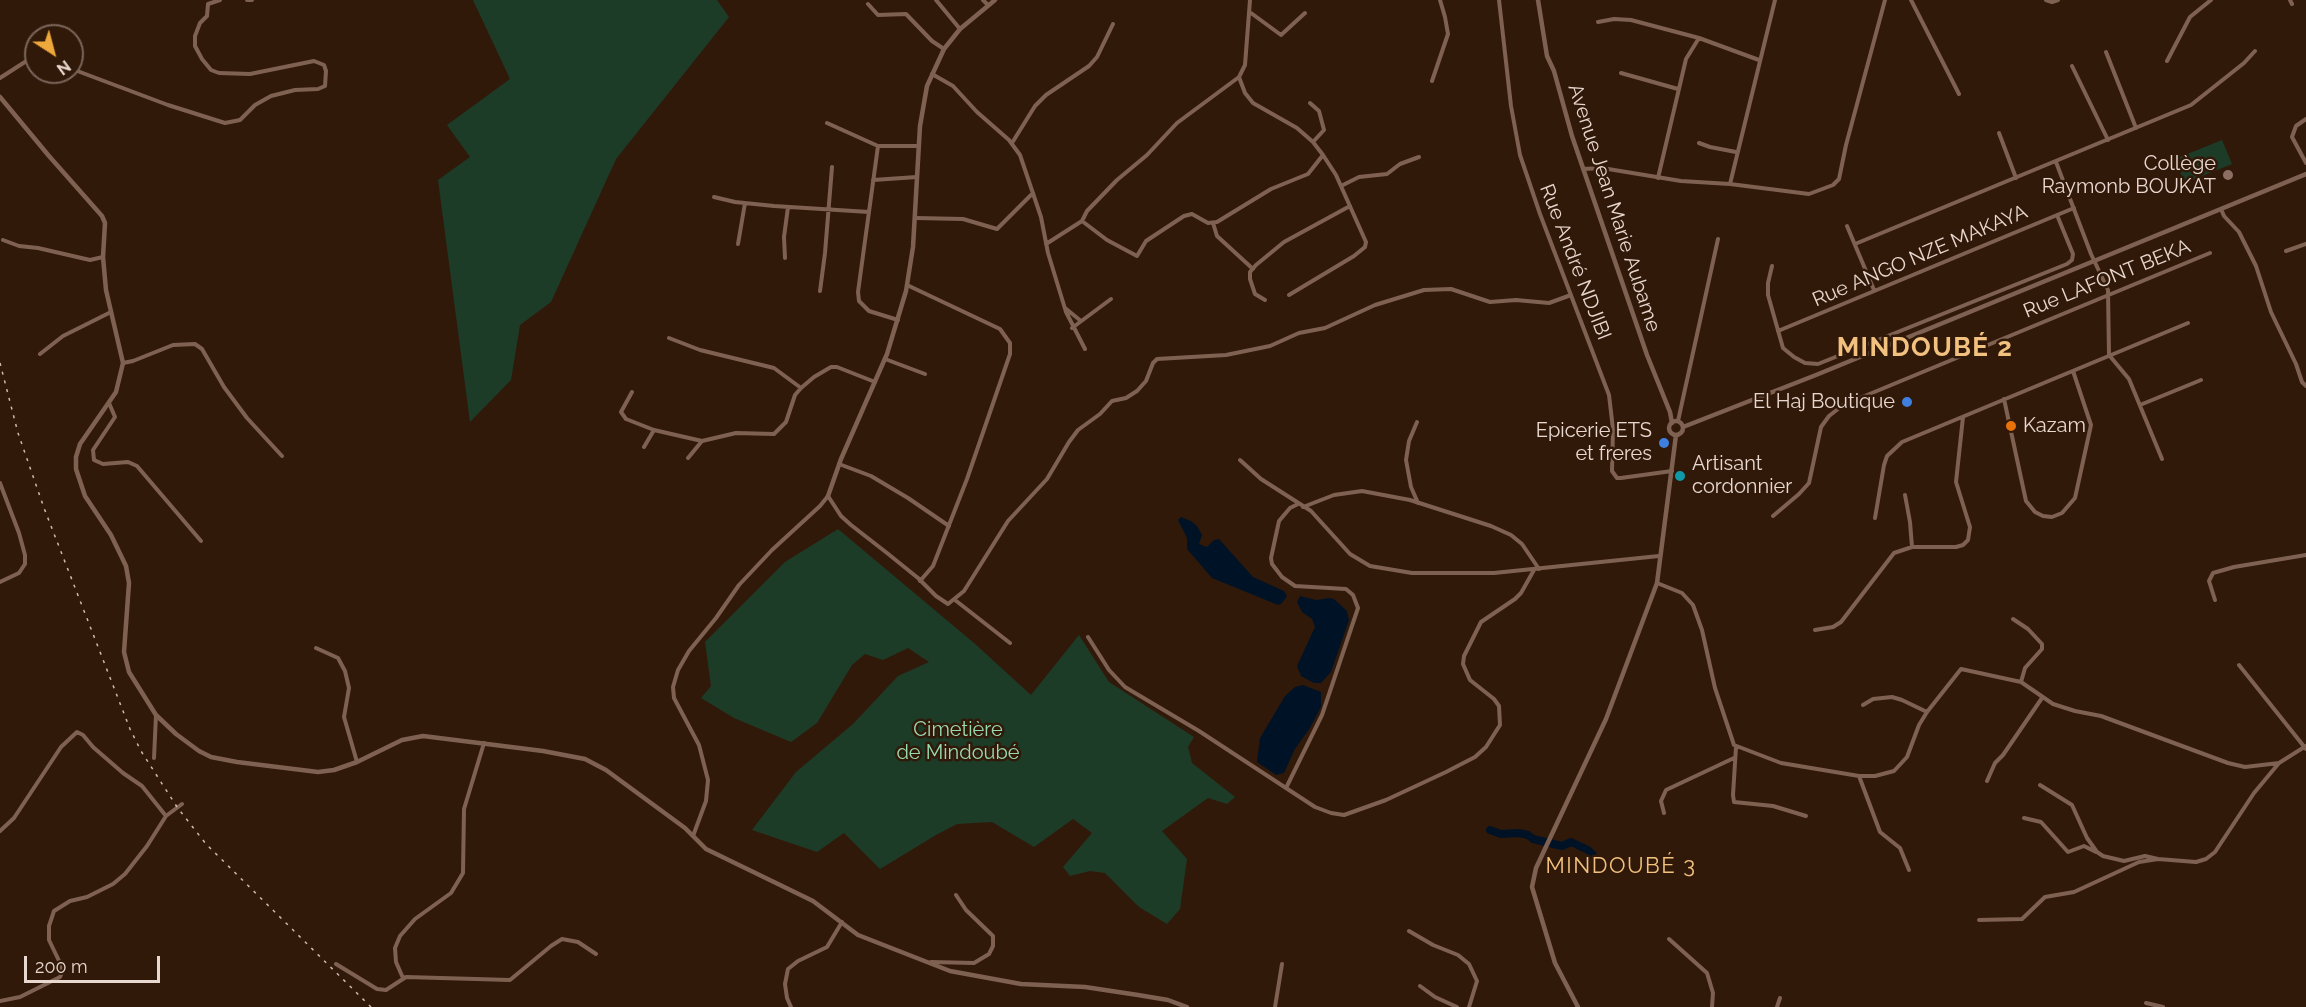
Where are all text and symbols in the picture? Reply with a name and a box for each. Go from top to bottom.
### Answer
north arrow [24,24,84,84]
text: N [53,56,74,79]
street label: Avenue Jean Marie Aubame [1563,81,1665,335]
place label: Collège Raymonb BOUKAT [2042,152,2216,199]
marker: Collège Raymonb BOUKAT [2221,168,2235,182]
street label: Rue André NDJIBI [1534,181,1616,343]
street label: Rue ANGO NZE MAKAYA [1809,200,2031,312]
street label: Rue LAFONT BEKA [2020,235,2194,323]
district label: MINDOUBÉ 2 [1837,332,2013,364]
place label: El Haj Boutique [1753,390,1895,414]
marker: El Haj Boutique [1900,395,1914,409]
place label: Kazam [2023,414,2086,438]
place label: Epicerie ETS et freres [1536,419,1652,466]
marker: Kazam [2004,419,2018,433]
marker: Epicerie ETS et freres [1657,436,1671,450]
place label: Artisant cordonnier [1692,452,1792,499]
marker: Artisant cordonnier [1673,469,1687,483]
park label: Cimetière de Mindoubé [896,718,1020,765]
district label: MINDOUBÉ 3 [1545,853,1697,879]
scale bar [27,944,164,982]
text: 200 m [35,956,88,977]

